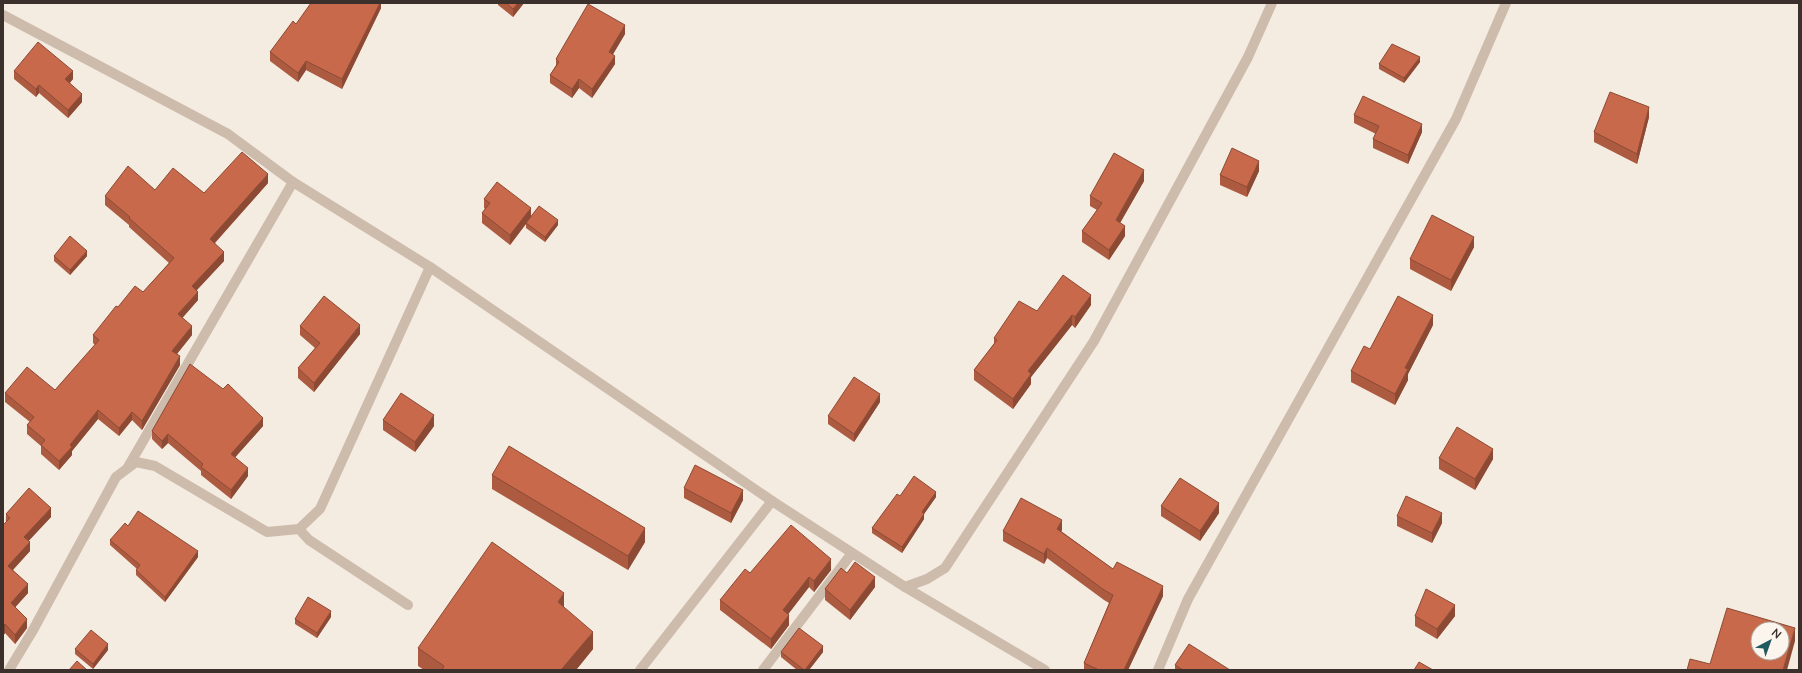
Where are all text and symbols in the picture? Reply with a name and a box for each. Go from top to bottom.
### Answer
north arrow [1750,621,1790,661]
text: N [1769,625,1784,641]

